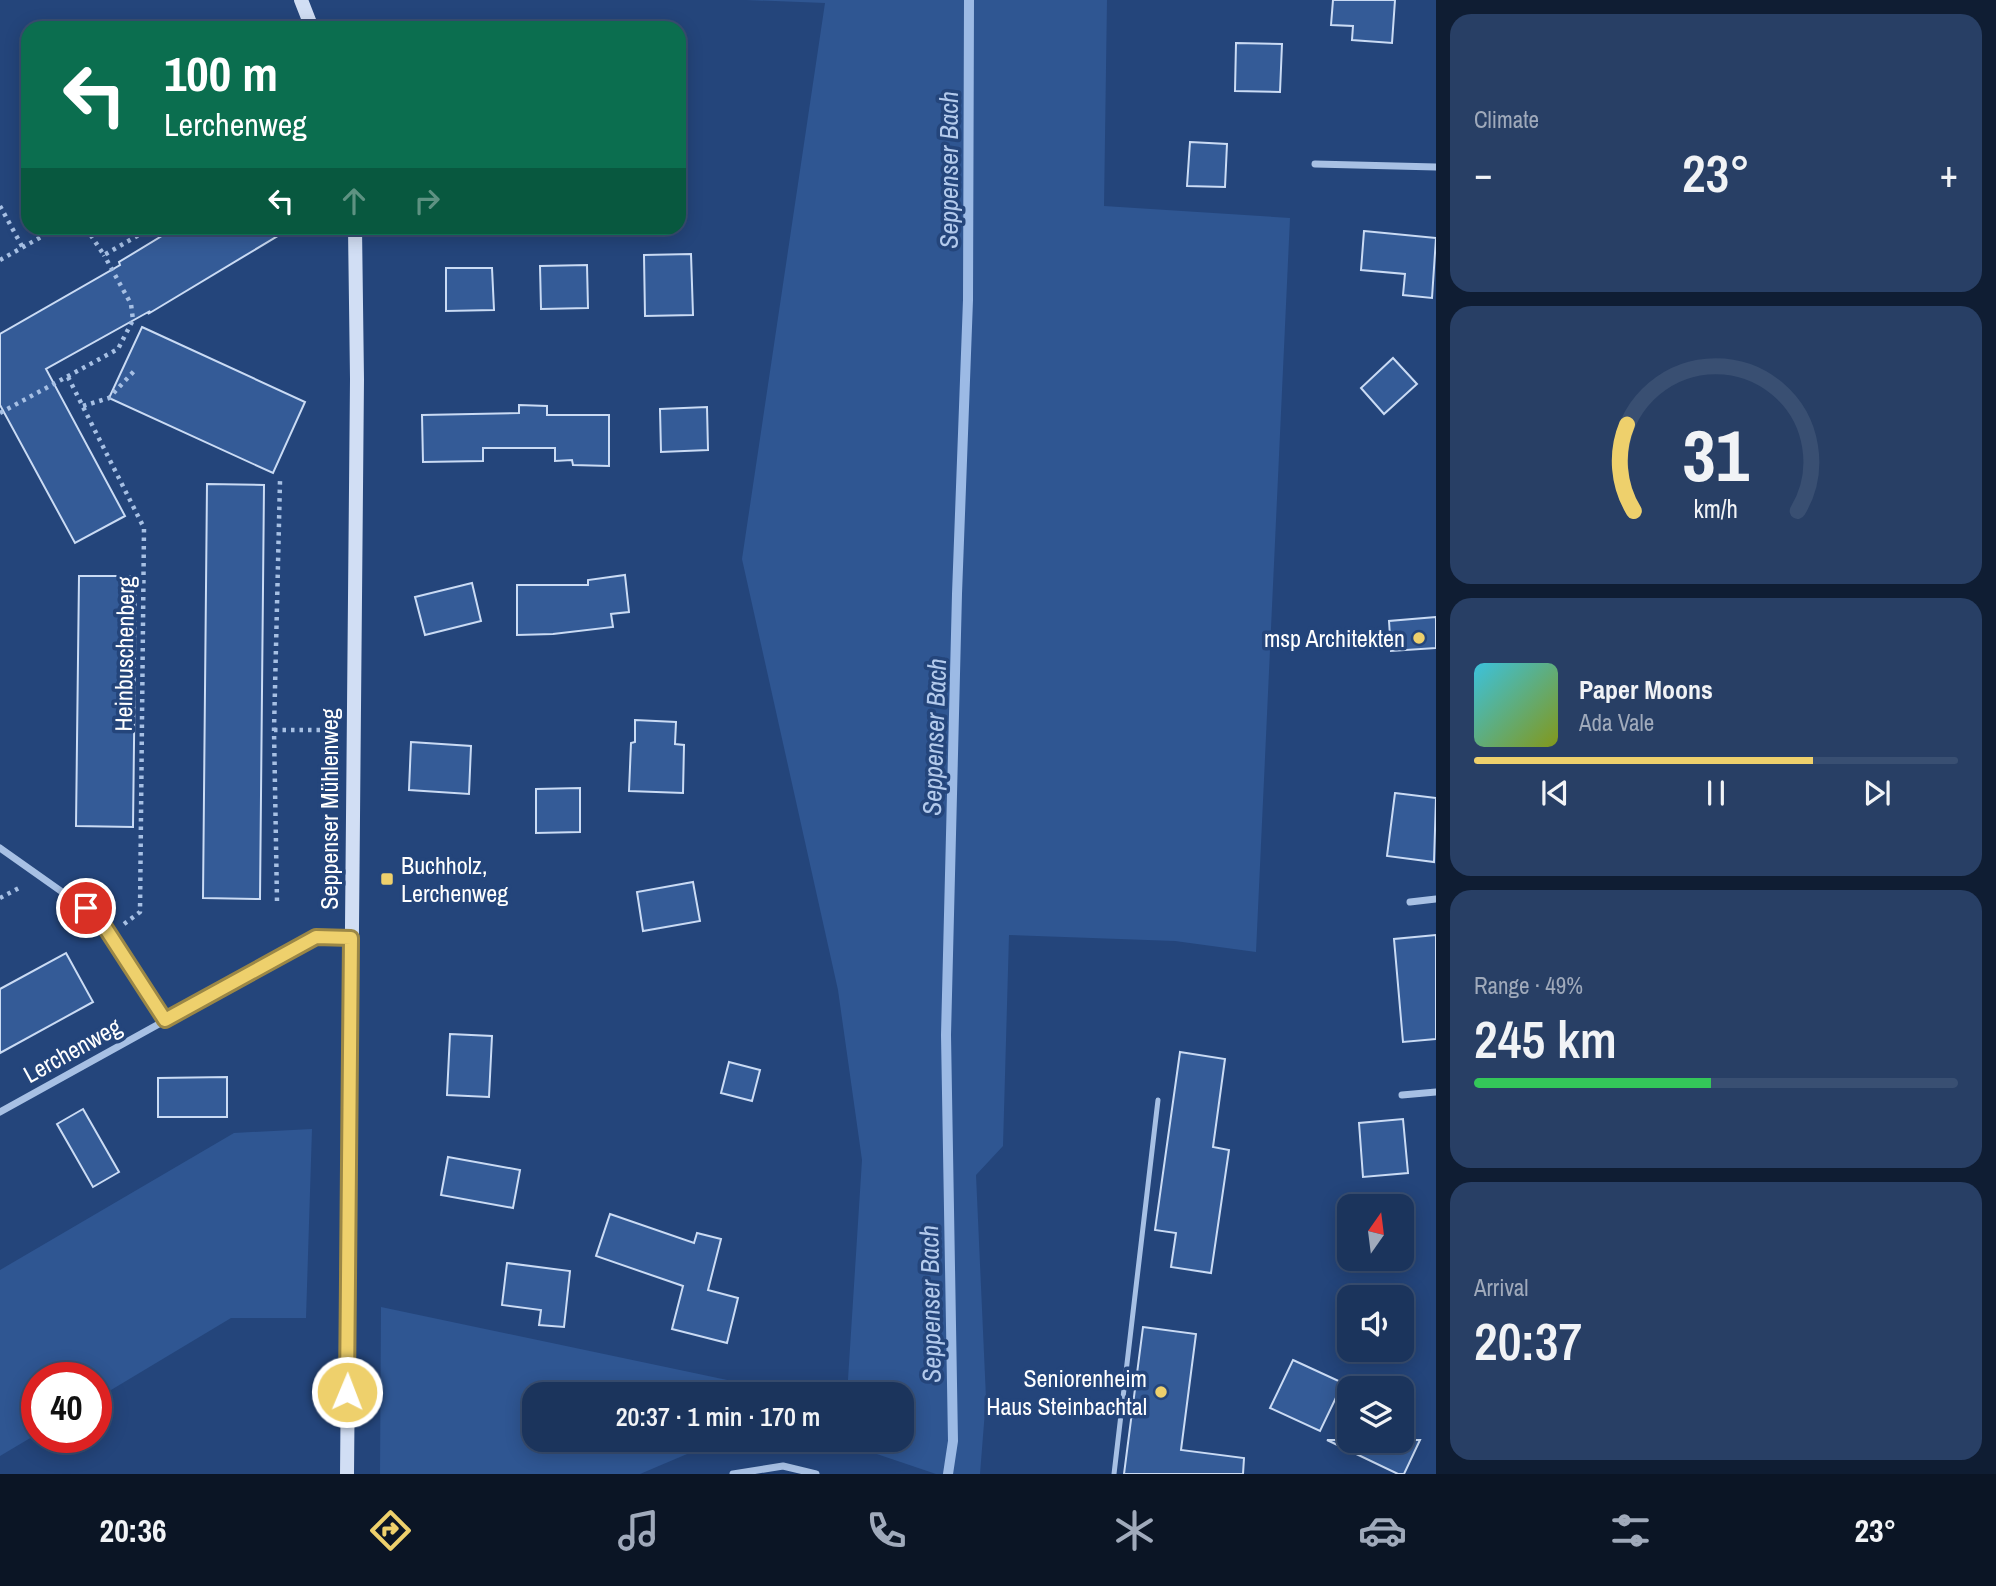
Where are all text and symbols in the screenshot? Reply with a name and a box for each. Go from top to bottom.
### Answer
text: 100 m [164,40,278,106]
icon: left [49,49,140,140]
water label: Seppenser Bach [931,91,966,249]
text: Lerchenweg [164,103,307,146]
text: Climate [1474,104,1539,135]
text: 23° [1682,138,1750,208]
text: − [1474,148,1492,199]
text: + [1940,148,1958,199]
icon: left [262,182,300,220]
icon: ahead [335,182,373,220]
icon: right [408,182,446,220]
text: 31 [1683,406,1750,504]
text: km/h [1694,492,1738,526]
street label: Heinbuschenberg [107,576,141,732]
place label: msp Architekten [1264,622,1405,654]
marker: msp Architekten [1411,630,1427,646]
water label: Seppenser Bach [914,658,954,816]
text: Paper Moons [1579,672,1713,707]
text: Ada Vale [1579,707,1654,738]
street label: Seppenser Mühlenweg [313,708,345,910]
icon: previous [1536,774,1574,812]
icon: pause [1697,774,1735,812]
icon: next [1858,774,1896,812]
place label: Buchholz, Lerchenweg [401,849,508,909]
marker: Buchholz, Lerchenweg [379,871,395,887]
pin [56,878,116,938]
icon: arrive [67,889,105,927]
text: Range · 49% [1474,970,1583,1001]
text: 245 km [1474,1004,1617,1074]
street label: Lerchenweg [17,1010,127,1090]
north arrow [1337,1194,1414,1270]
map controls [1337,1194,1414,1453]
water label: Seppenser Bach [911,1225,949,1383]
text: Arrival [1474,1272,1529,1303]
button: sound [1337,1285,1414,1362]
text: 20:37 [1474,1306,1582,1376]
position arrow [310,1355,384,1429]
speed limit sign: 40 [21,1362,112,1453]
place label: Seniorenheim Haus Steinbachtal [986,1362,1147,1422]
button: layers [1337,1376,1414,1453]
marker: Seniorenheim Haus Steinbachtal [1153,1384,1169,1400]
text: 20:37 · 1 min · 170 m [616,1399,820,1434]
icon: directions [366,1506,415,1555]
icon: music [614,1506,663,1555]
icon: phone [862,1506,911,1555]
icon: climate [1110,1506,1159,1555]
icon: car [1358,1506,1407,1555]
icon: filters [1606,1506,1655,1555]
text: 20:36 [100,1509,167,1552]
text: 23° [1854,1509,1896,1552]

